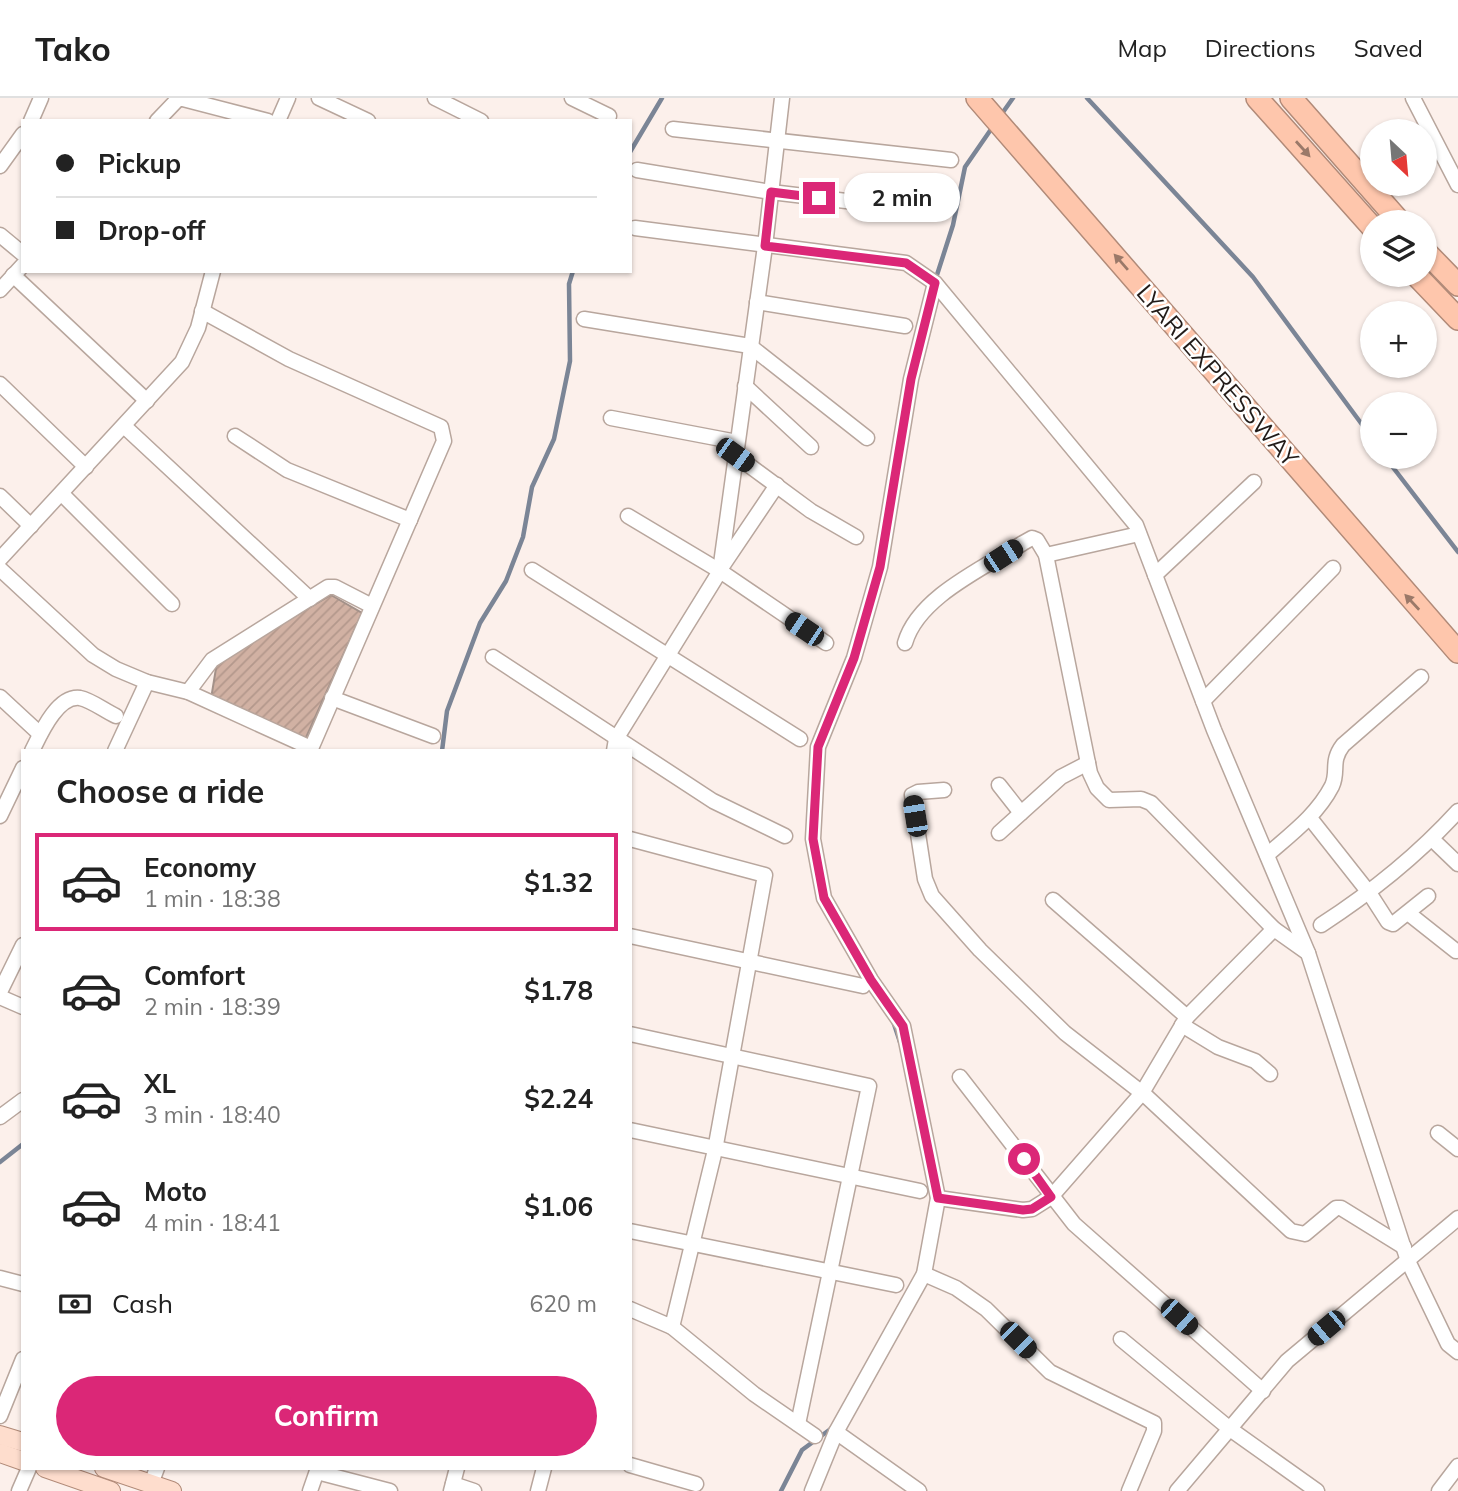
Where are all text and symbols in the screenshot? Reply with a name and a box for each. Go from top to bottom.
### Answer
text: Tako [35,28,111,69]
text: Map [1117,33,1167,63]
text: Directions [1205,33,1316,63]
text: Saved [1354,33,1423,63]
north arrow [1360,119,1437,196]
map controls [1360,119,1437,469]
one-way arrow [1294,140,1310,157]
text: Pickup [98,147,181,180]
callout: 2 min [844,174,959,222]
route end [803,182,835,214]
text: 2 min [872,183,932,212]
button: layers [1360,210,1437,287]
text: Drop-off [98,214,205,247]
one-way arrow [1114,253,1129,270]
street label: LYARI EXPRESSWAY [1131,278,1305,472]
button: + [1360,301,1437,378]
button: − [1360,392,1437,469]
car [712,434,759,476]
car [980,536,1027,576]
one-way arrow [1405,594,1421,611]
car [781,609,828,649]
text: Choose a ride [56,771,264,811]
car [902,794,929,838]
icon: car [60,851,123,914]
text: Economy [144,851,256,884]
text: $1.32 [524,866,593,899]
text: 1 min · 18:38 [144,884,281,913]
icon: car [60,959,123,1022]
text: Comfort [144,959,245,992]
text: $1.78 [524,974,593,1007]
text: 2 min · 18:39 [144,992,281,1021]
icon: car [60,1067,123,1130]
text: XL [144,1067,176,1100]
text: $2.24 [524,1082,593,1115]
text: 3 min · 18:40 [144,1100,281,1129]
route start [1008,1143,1040,1175]
icon: car [60,1175,123,1238]
text: Moto [144,1175,207,1208]
text: $1.06 [524,1190,593,1223]
text: 4 min · 18:41 [144,1208,281,1237]
icon: cash [56,1285,94,1323]
text: Cash [112,1287,173,1320]
text: 620 m [529,1289,597,1318]
car [1157,1295,1202,1339]
car [1304,1306,1349,1350]
car [996,1318,1041,1362]
button: Confirm [56,1376,597,1456]

